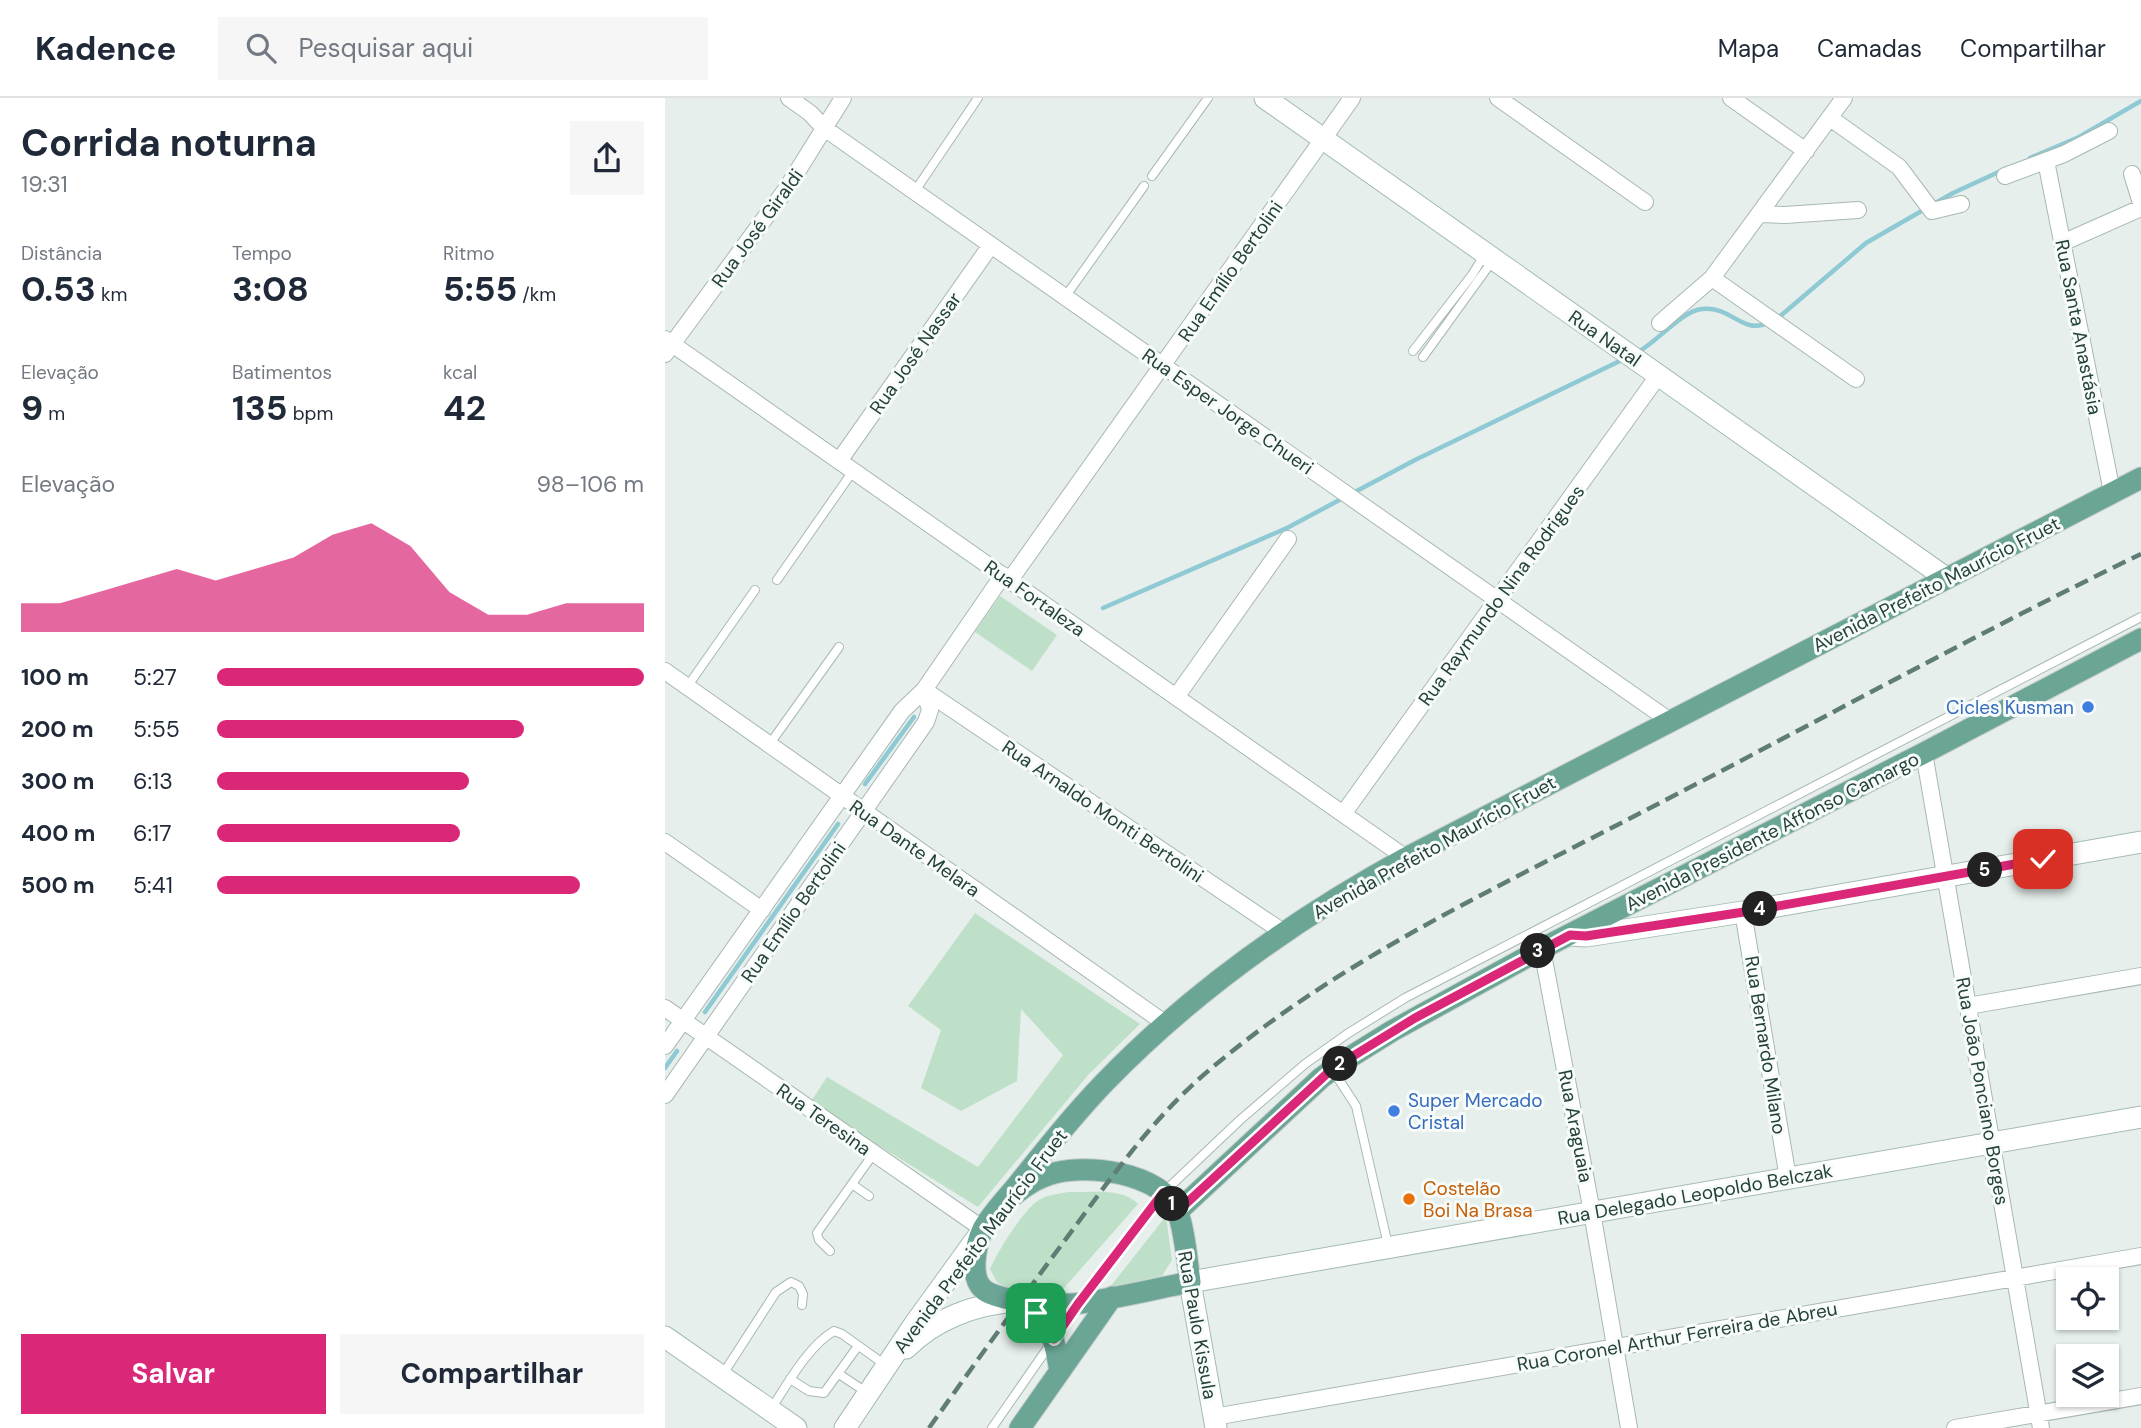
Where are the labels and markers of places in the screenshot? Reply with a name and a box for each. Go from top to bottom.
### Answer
place label: Cicles Kusman [1946,695,2074,720]
marker: Cicles Kusman [2080,699,2096,715]
pin [2013,829,2073,889]
pin: 5 [1967,852,2003,888]
pin: 4 [1743,892,1777,926]
pin: 3 [1521,934,1555,968]
pin: 2 [1323,1046,1357,1082]
place label: Super Mercado Cristal [1408,1088,1543,1135]
marker: Super Mercado Cristal [1386,1103,1402,1119]
place label: Costelão Boi Na Brasa [1423,1176,1533,1223]
pin: 1 [1155,1186,1189,1222]
marker: Costelão Boi Na Brasa [1401,1191,1417,1207]
pin [1006,1283,1066,1343]

